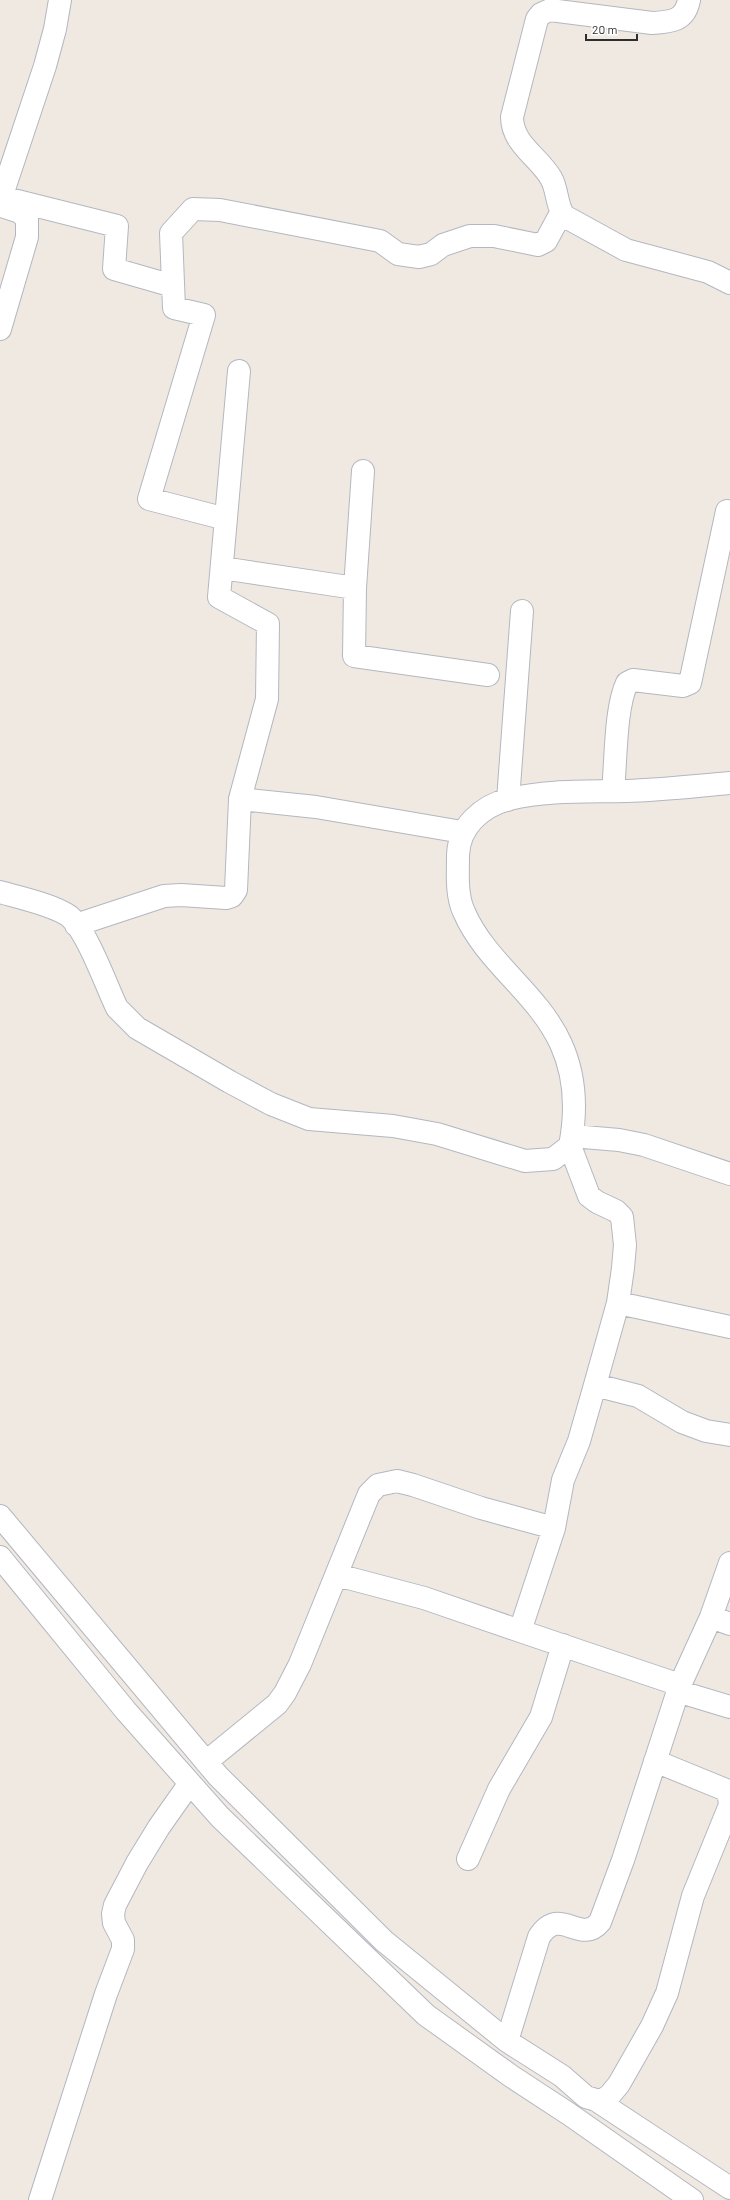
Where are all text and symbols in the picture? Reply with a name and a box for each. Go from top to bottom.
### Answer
scale bar [586,16,637,42]
text: 20 m [592,22,618,36]

